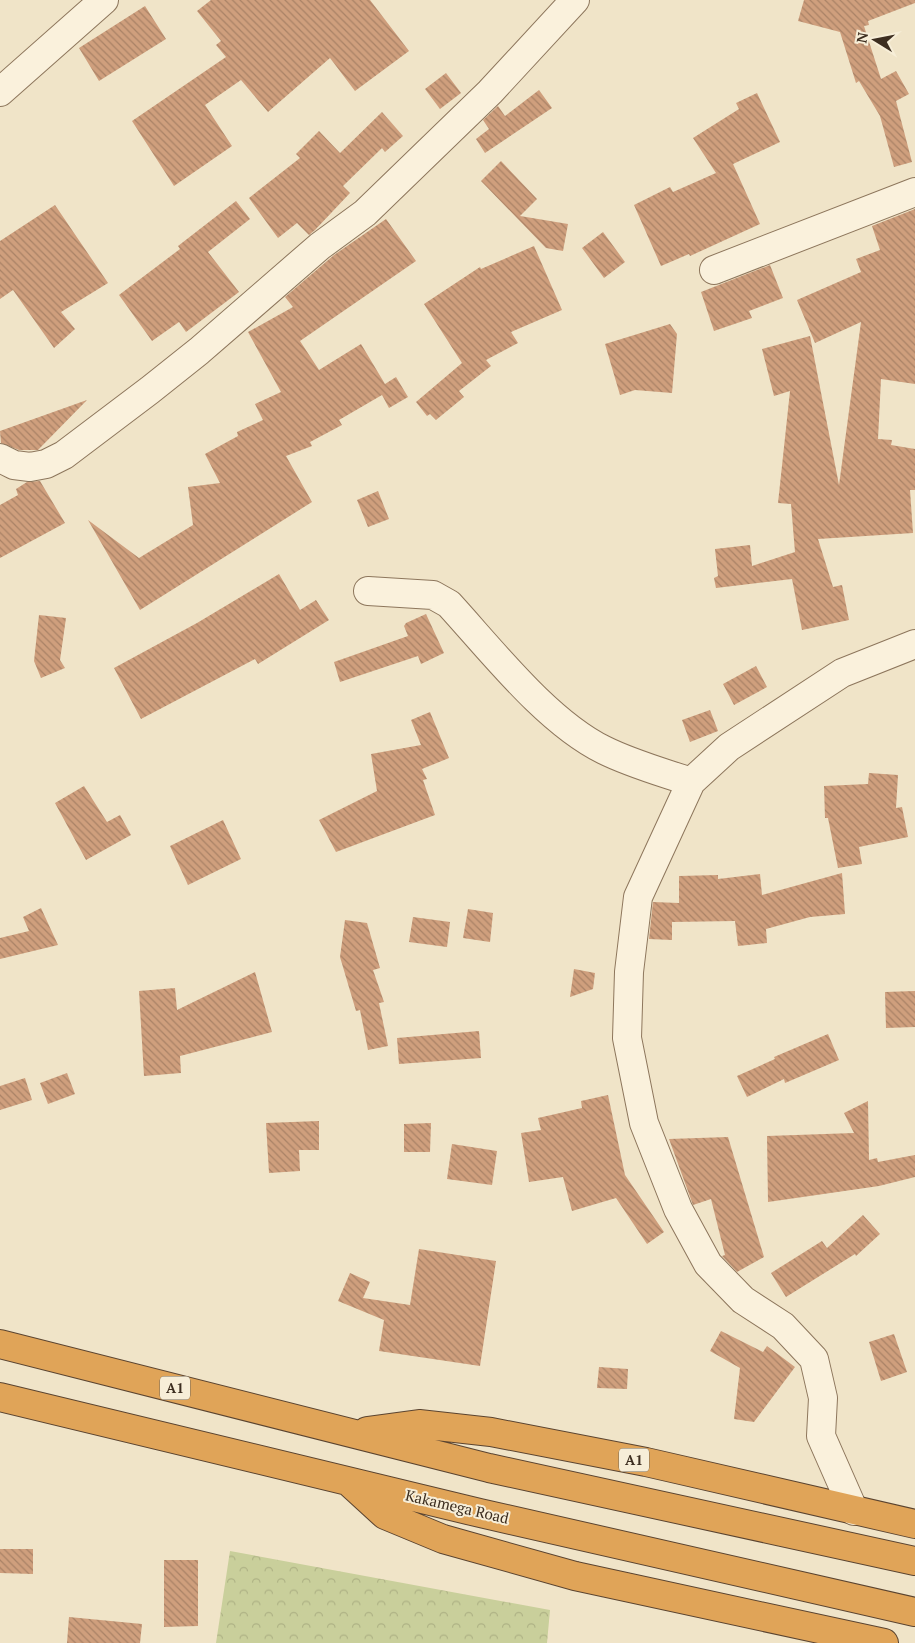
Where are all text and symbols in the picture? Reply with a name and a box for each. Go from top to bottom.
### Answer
north arrow [850,15,900,65]
text: N [851,30,872,45]
road number: A1 [160,1376,190,1400]
road number: A1 [619,1448,649,1472]
street label: Kakamega Road [404,1484,511,1528]

